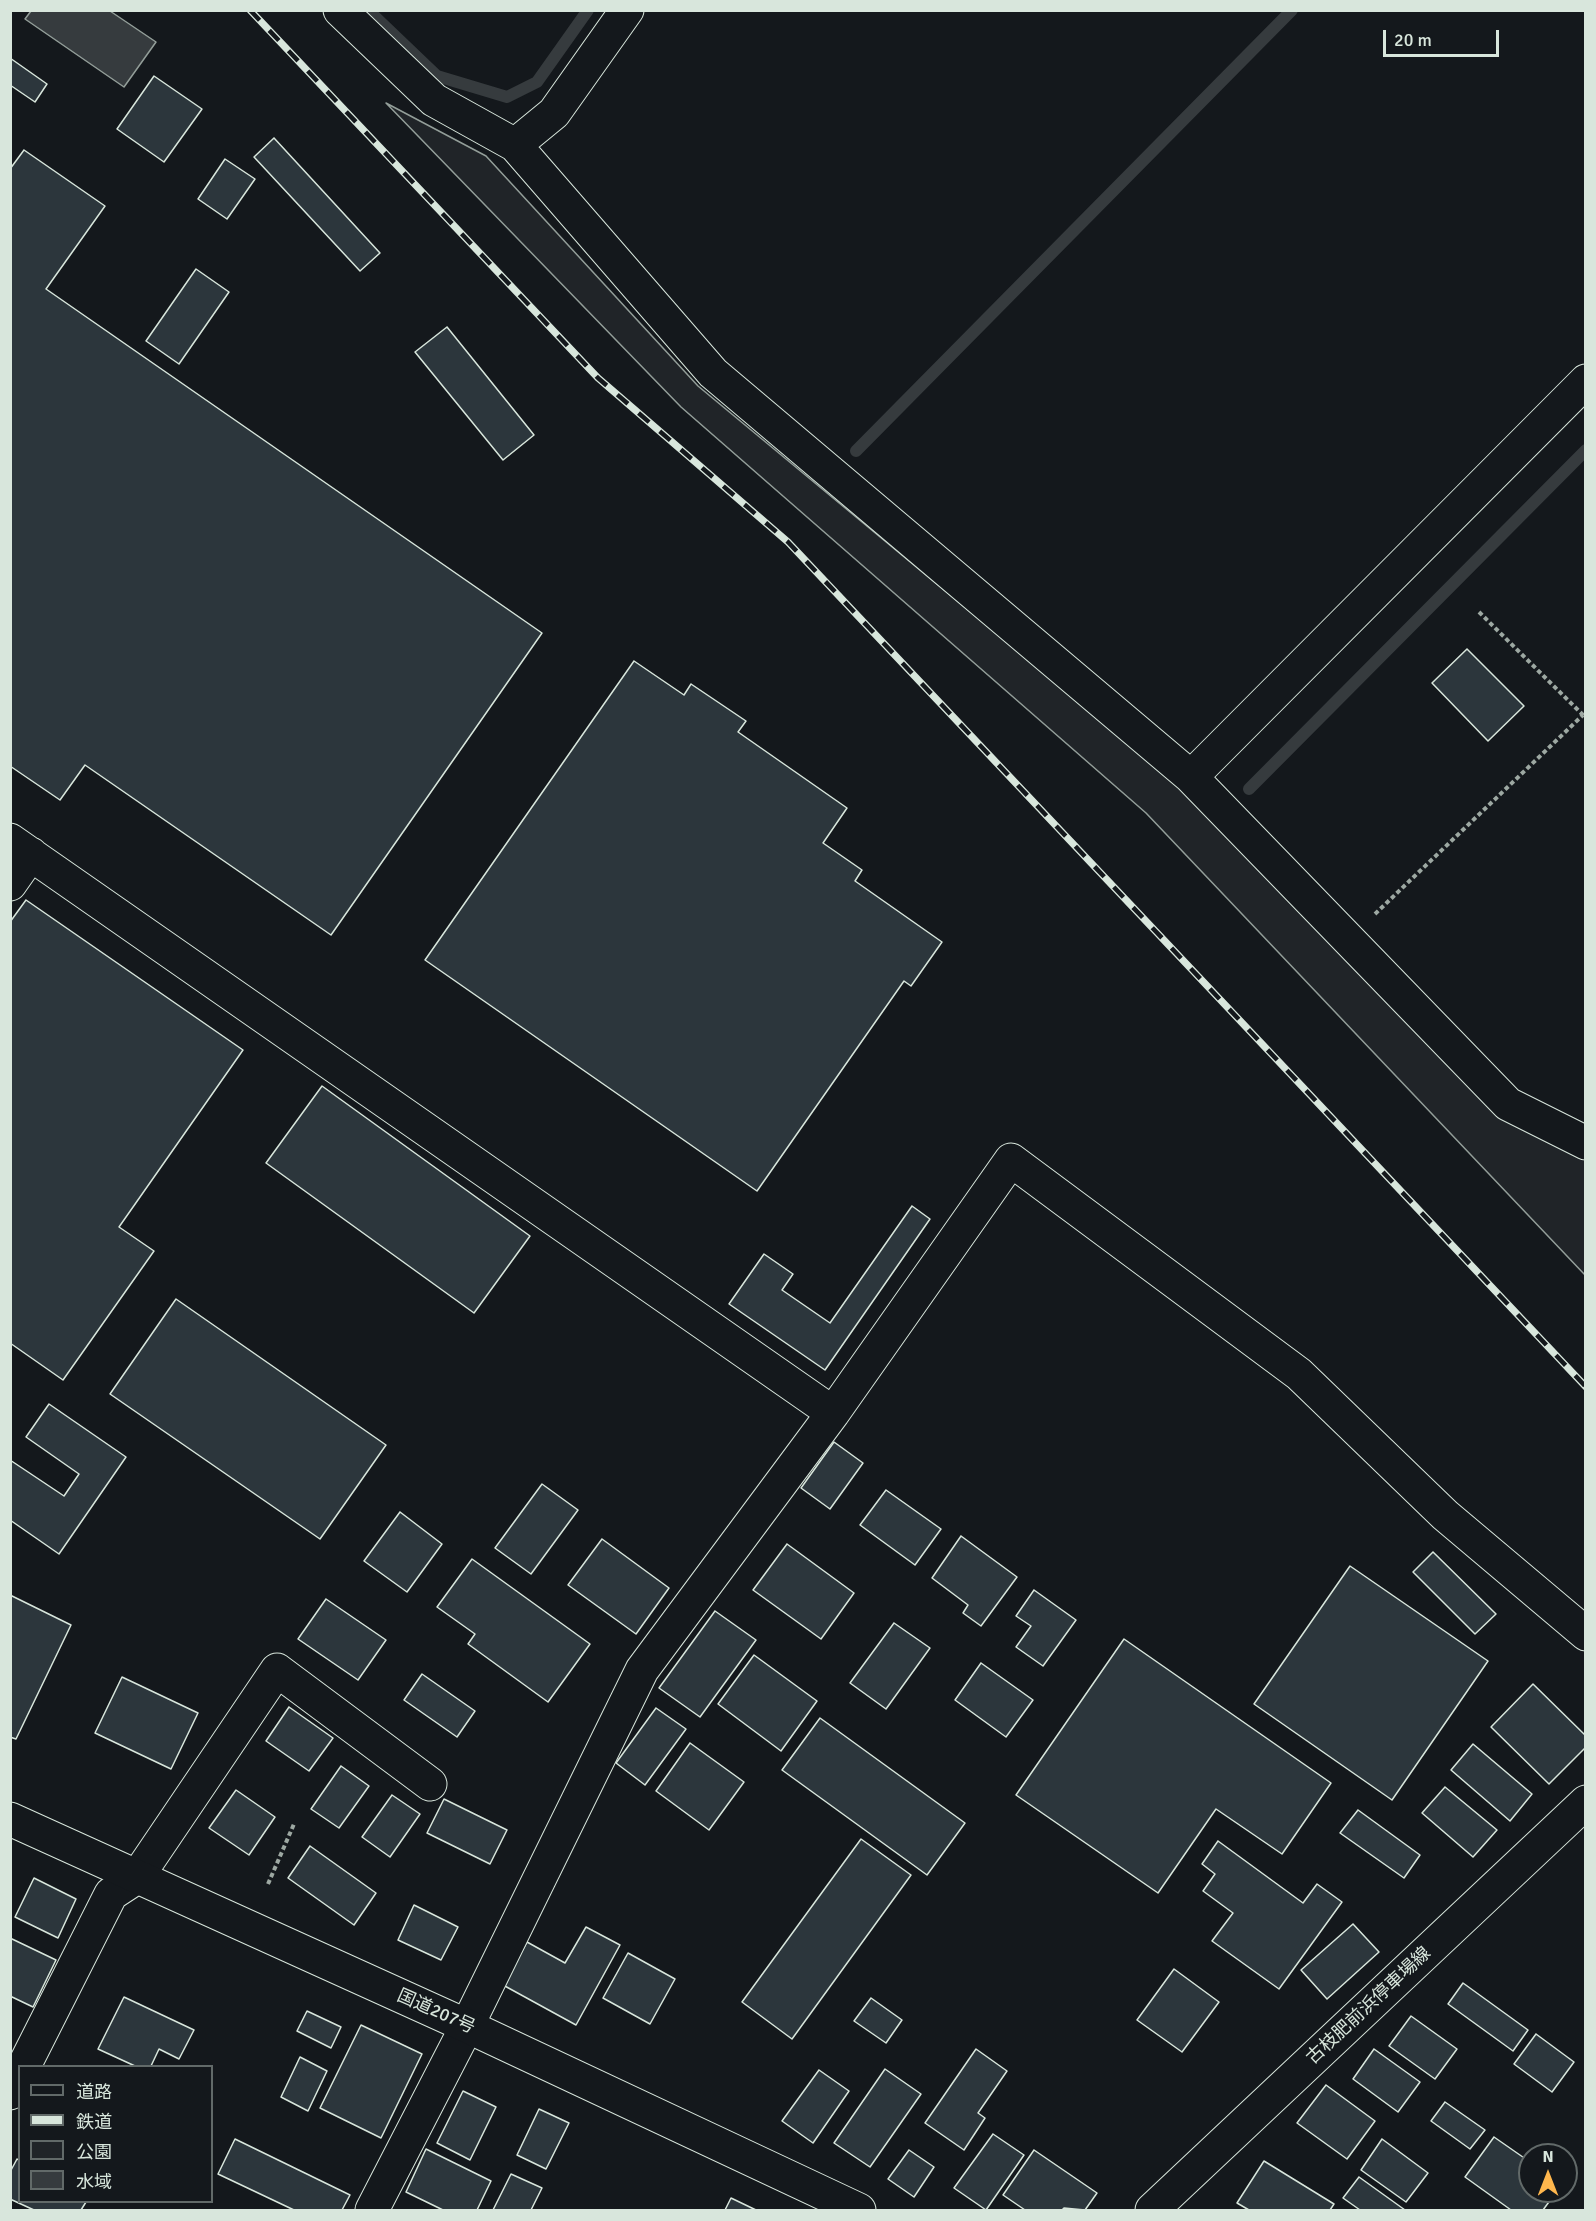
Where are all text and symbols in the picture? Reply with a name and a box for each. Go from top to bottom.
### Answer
scale bar [1386,18,1502,56]
text: 20 m [1394,29,1432,51]
street label: 古枝肥前浜停車場線 [1302,1943,1436,2069]
street label: 国道207号 [394,1985,478,2039]
legend [18,2065,213,2203]
text: 道路 [76,2081,112,2103]
text: 鉄道 [76,2111,112,2133]
text: 公園 [76,2141,112,2163]
north arrow [1518,2143,1578,2203]
text: N [1542,2147,1554,2167]
text: 水域 [76,2171,112,2193]

